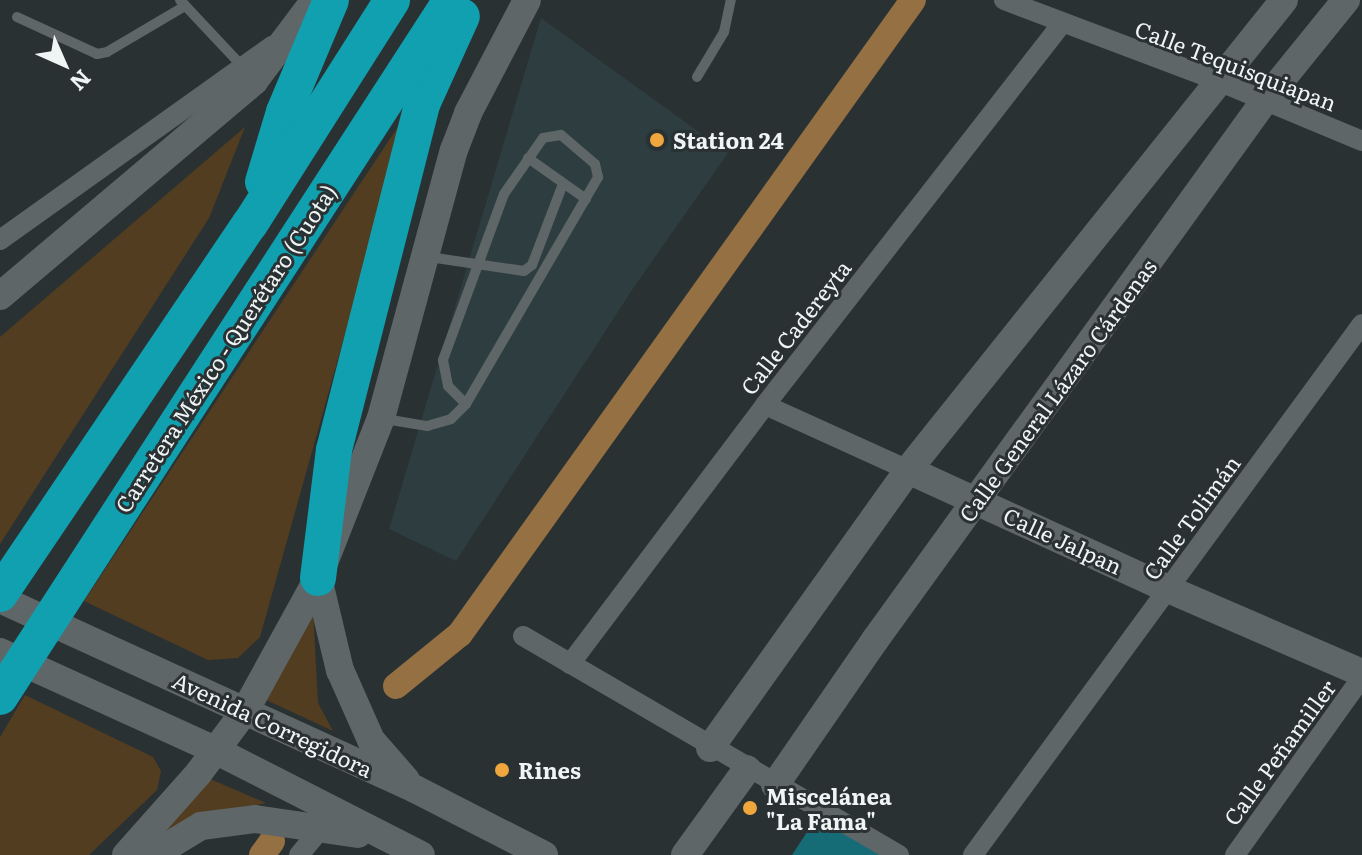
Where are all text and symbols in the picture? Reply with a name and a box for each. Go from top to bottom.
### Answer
street label: Calle Tequisquiapan [1132,14,1340,116]
north arrow [24,24,104,104]
text: N [63,63,100,100]
place label: Station 24 [673,127,784,153]
marker: Station 24 [648,131,666,149]
street label: Carretera México - Querétaro (Cuota) [109,179,341,517]
street label: Calle General Lázaro Cárdenas [953,254,1161,526]
street label: Calle Cadereyta [734,255,856,399]
street label: Calle Tolimán [1137,450,1245,584]
street label: Calle Jalpan [1000,501,1126,579]
street label: Avenida Corregidora [169,666,377,782]
street label: Calle Peñamiller [1218,674,1340,830]
place label: Rines [518,757,581,783]
marker: Rines [493,761,511,779]
place label: Miscelánea "La Fama" [766,782,892,834]
marker: Miscelánea "La Fama" [741,799,759,817]

